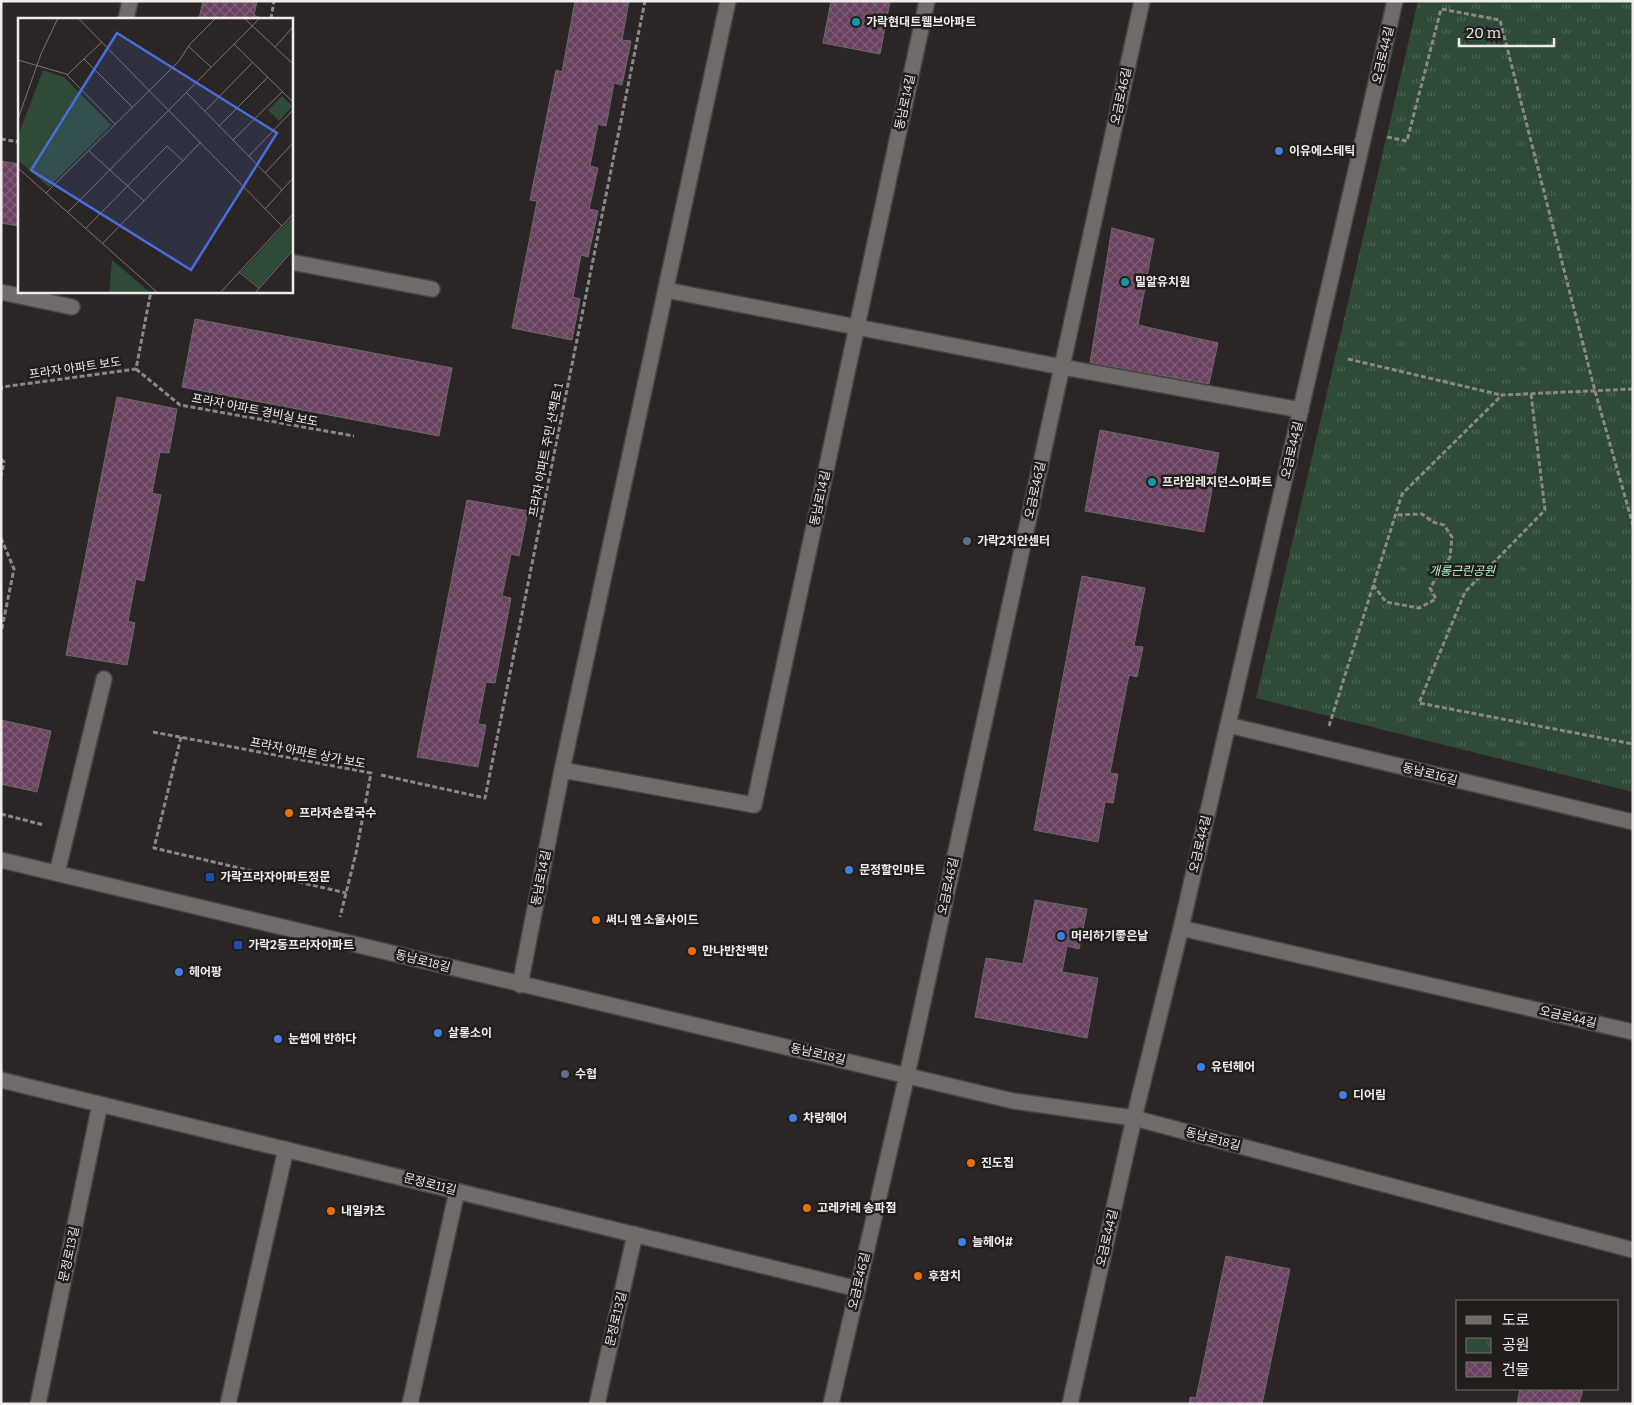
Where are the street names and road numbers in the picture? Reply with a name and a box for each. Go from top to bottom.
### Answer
street label: 오금로44길 [1370,25,1396,85]
street label: 오금로46길 [1108,66,1134,126]
street label: 동남로14길 [892,73,918,131]
street label: 프라자 아파트 보도 [28,355,122,381]
street label: 프라자 아파트 주민 산책로 1 [526,382,566,518]
street label: 프라자 아파트 경비실 보도 [191,391,319,429]
street label: 오금로44길 [1279,420,1305,480]
street label: 오금로46길 [1022,460,1048,520]
street label: 동남로14길 [807,469,833,527]
street label: 프라자 아파트 상가 보도 [249,735,367,771]
street label: 동남로16길 [1401,760,1459,788]
street label: 오금로44길 [1187,814,1213,874]
street label: 동남로14길 [529,849,553,907]
street label: 오금로46길 [935,856,961,916]
street label: 동남로18길 [394,947,452,975]
street label: 오금로44길 [1538,1004,1598,1030]
street label: 동남로18길 [789,1041,847,1067]
street label: 동남로18길 [1184,1125,1242,1153]
street label: 문정로11길 [402,1171,458,1197]
street label: 오금로44길 [1094,1208,1120,1268]
street label: 문정로13길 [56,1225,82,1283]
street label: 오금로46길 [846,1251,872,1311]
street label: 문정로13길 [603,1290,629,1348]

